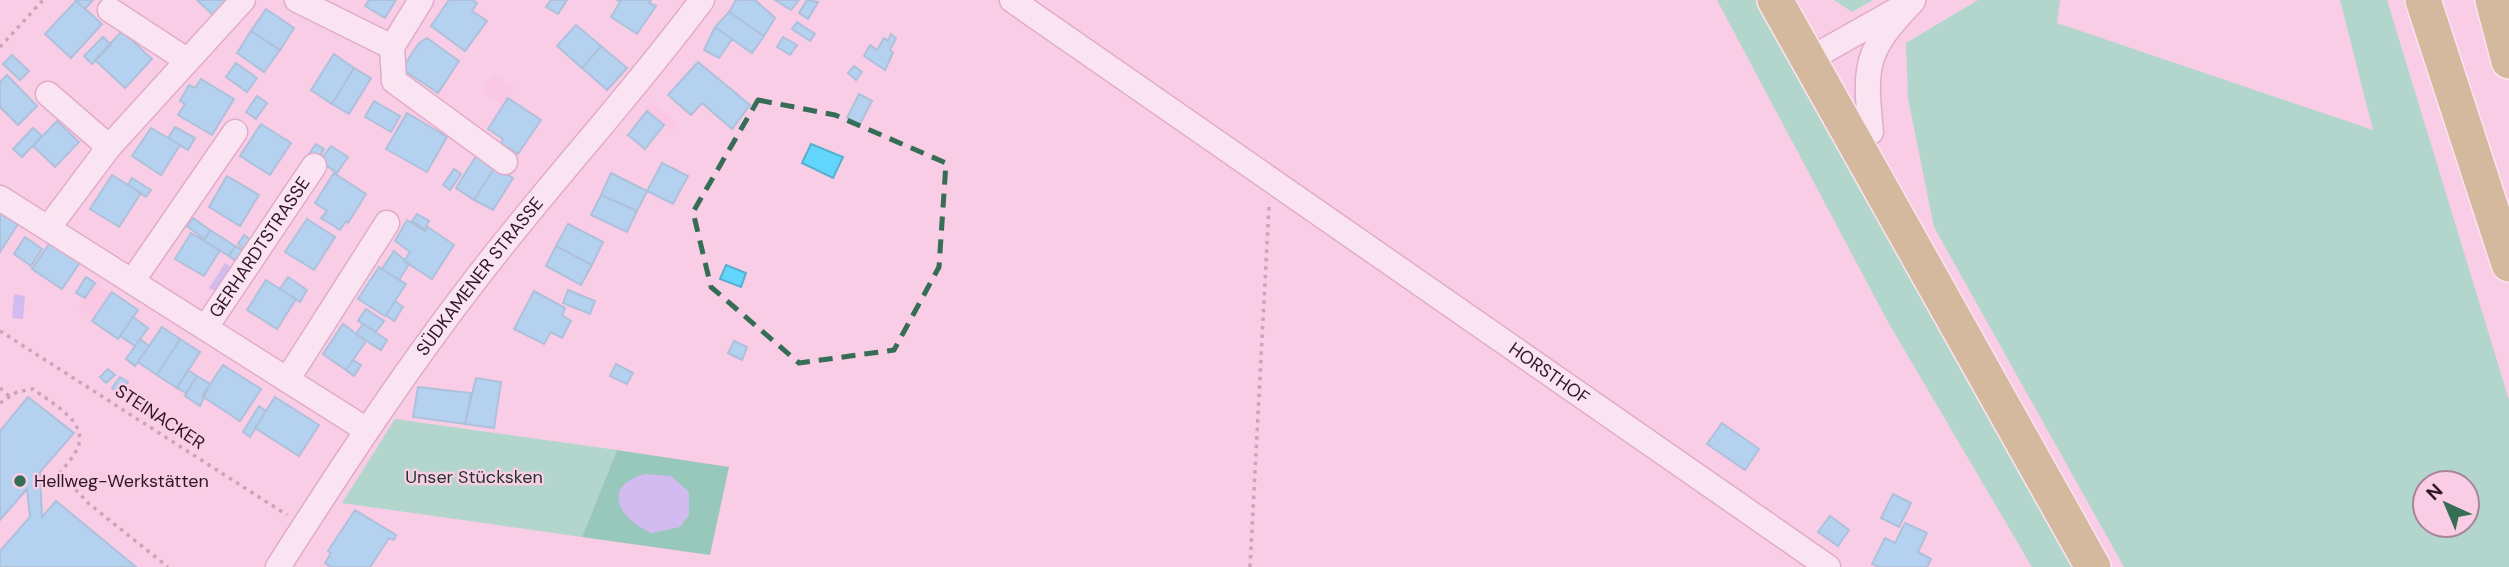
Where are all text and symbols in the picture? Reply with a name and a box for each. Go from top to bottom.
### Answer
street label: GERHARDTSTRASSE [204,172,315,322]
street label: SÜDKAMENER STRASSE [411,192,549,361]
street label: HORSTHOF [1504,337,1594,410]
street label: STEINACKER [110,379,210,455]
park label: Unser Stücksken [405,465,543,489]
place label: Hellweg-Werkstätten [34,469,209,493]
north arrow [2411,469,2481,539]
marker: Hellweg-Werkstätten [12,473,28,489]
text: N [2421,478,2448,506]

